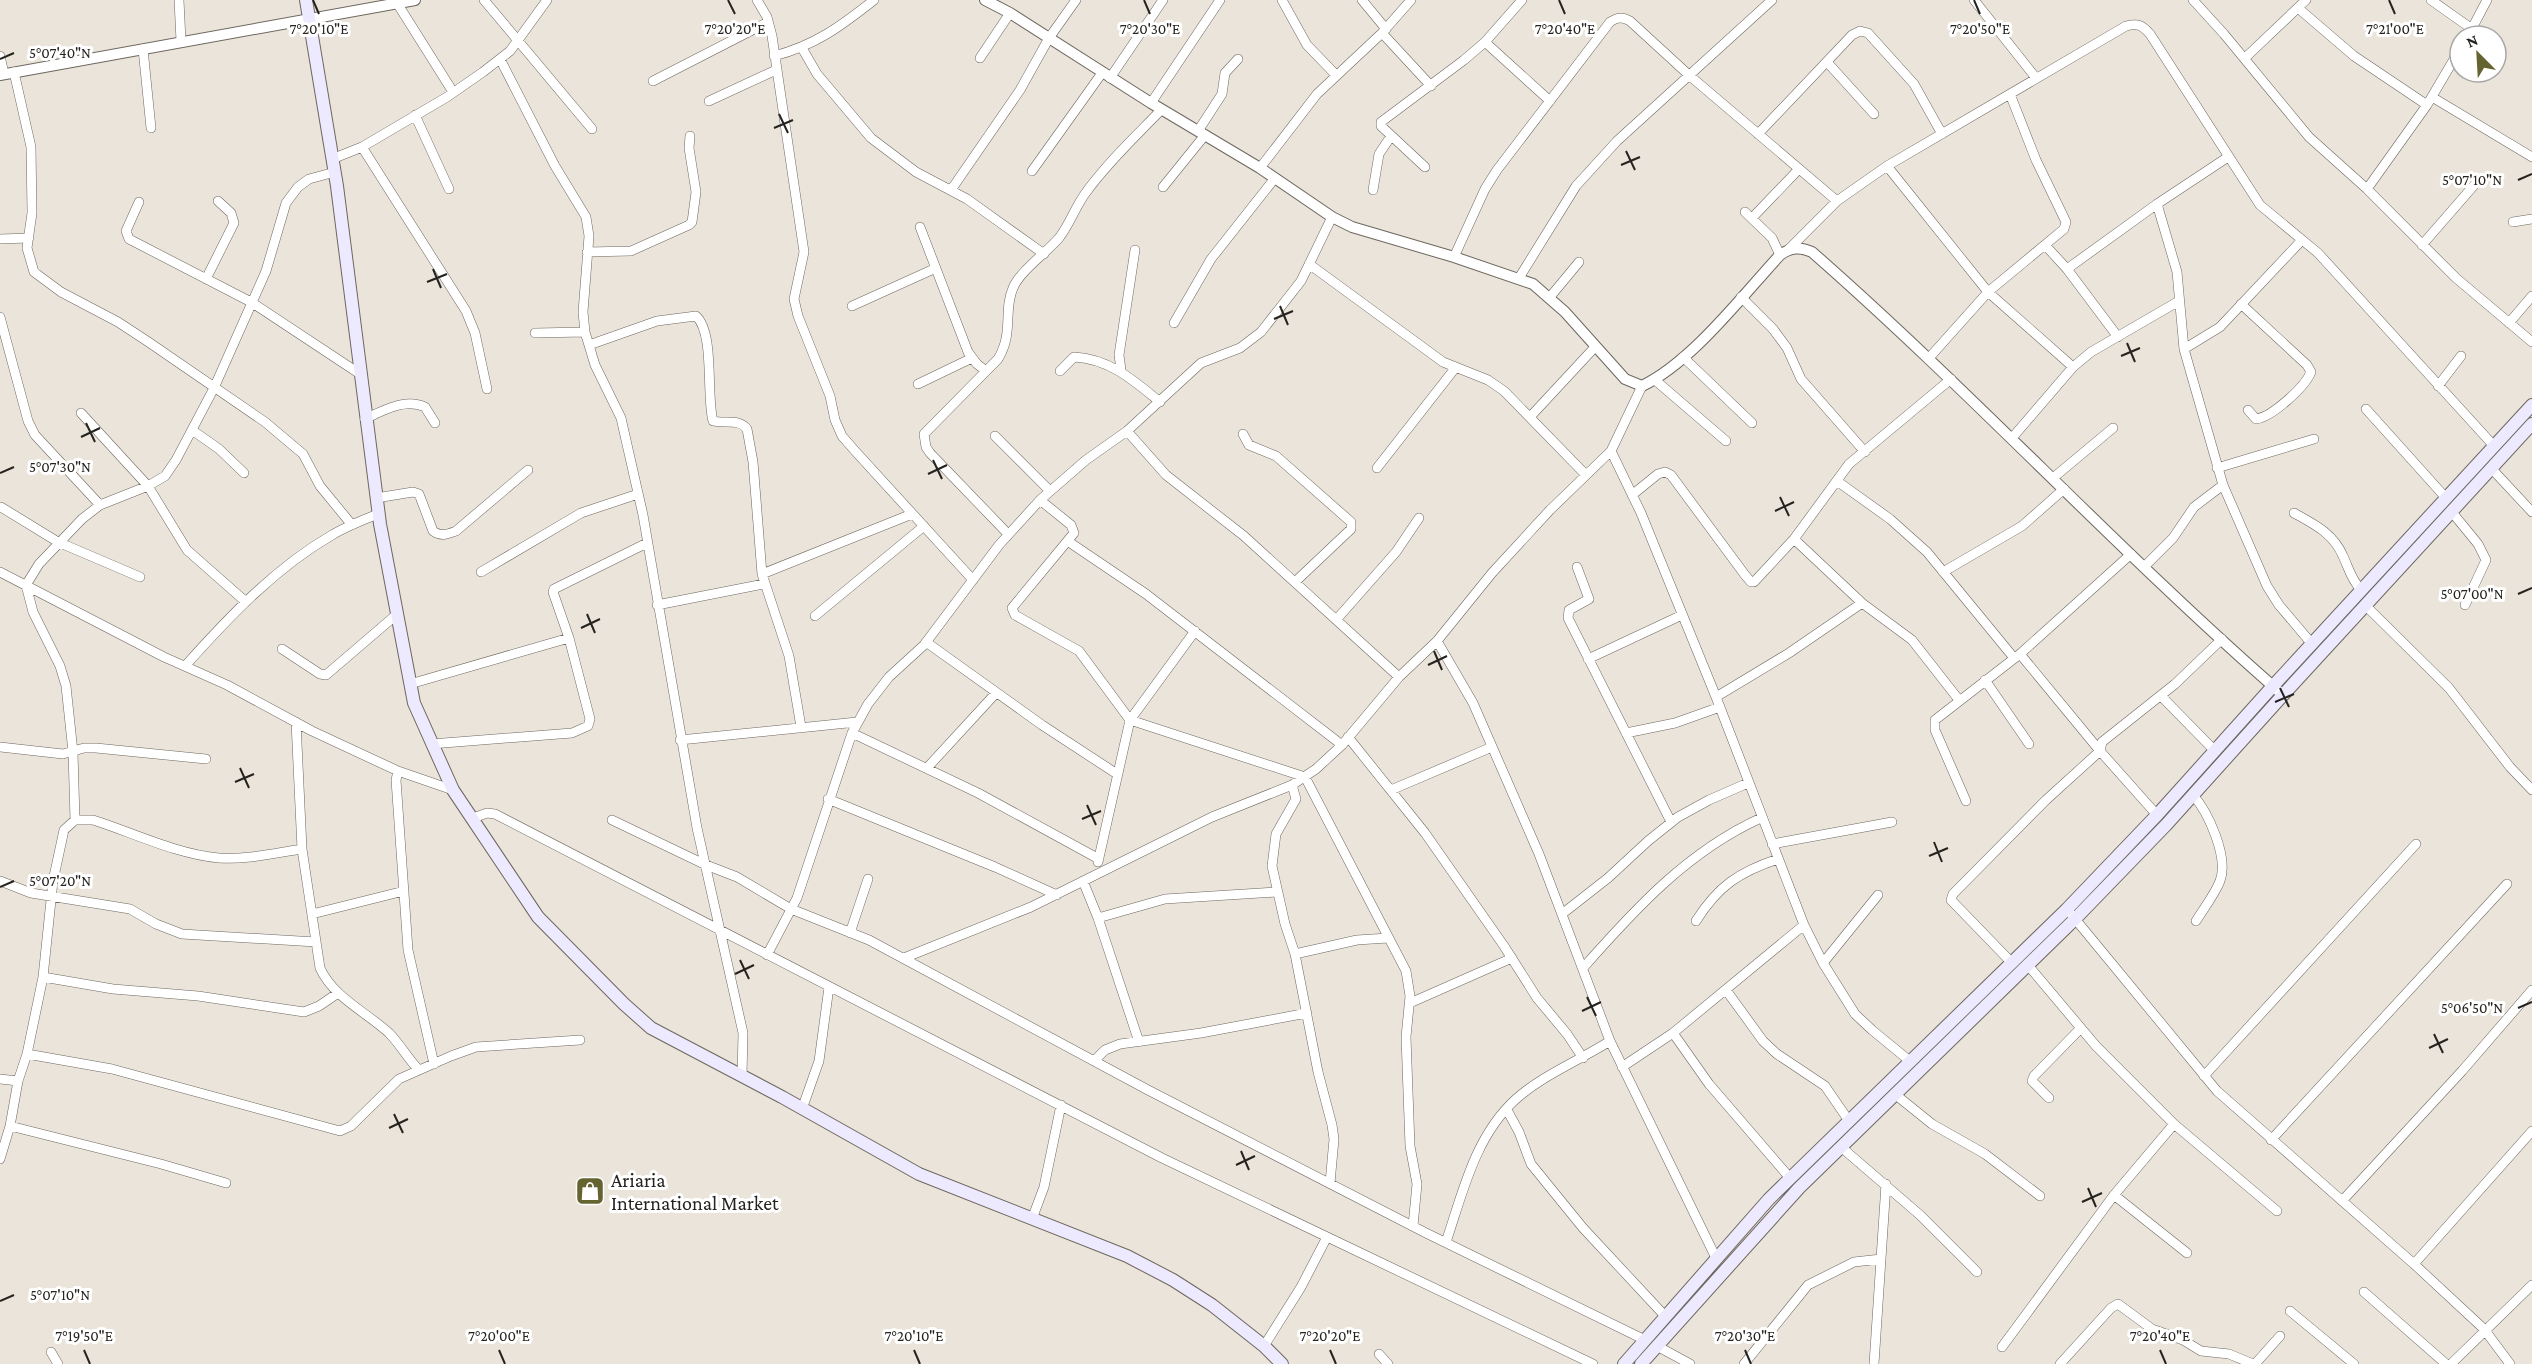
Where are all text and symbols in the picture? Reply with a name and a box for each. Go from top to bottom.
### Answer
text: 7°20'10"E [290,21,348,37]
text: 7°20'20"E [705,21,765,37]
text: 7°20'30"E [1120,21,1180,37]
text: 7°20'40"E [1535,21,1595,37]
text: 7°20'50"E [1950,21,2010,37]
text: 7°21'00"E [2366,21,2424,37]
north arrow [2448,24,2508,84]
text: N [2464,31,2481,51]
text: 5°07'40"N [29,45,91,61]
text: 5°07'10"N [2442,172,2502,188]
text: 5°07'30"N [29,459,91,475]
text: 5°07'00"N [2440,586,2504,602]
text: 5°07'20"N [29,873,91,889]
text: 5°06'50"N [2441,1000,2503,1016]
place label: Ariaria International Market [611,1169,779,1214]
shop icon: Ariaria International Market [574,1175,606,1207]
text: 5°07'10"N [30,1287,90,1303]
text: 7°19'50"E [55,1328,113,1344]
text: 7°20'00"E [468,1328,530,1344]
text: 7°20'10"E [885,1328,943,1344]
text: 7°20'20"E [1300,1328,1360,1344]
text: 7°20'30"E [1715,1328,1775,1344]
text: 7°20'40"E [2130,1328,2190,1344]

